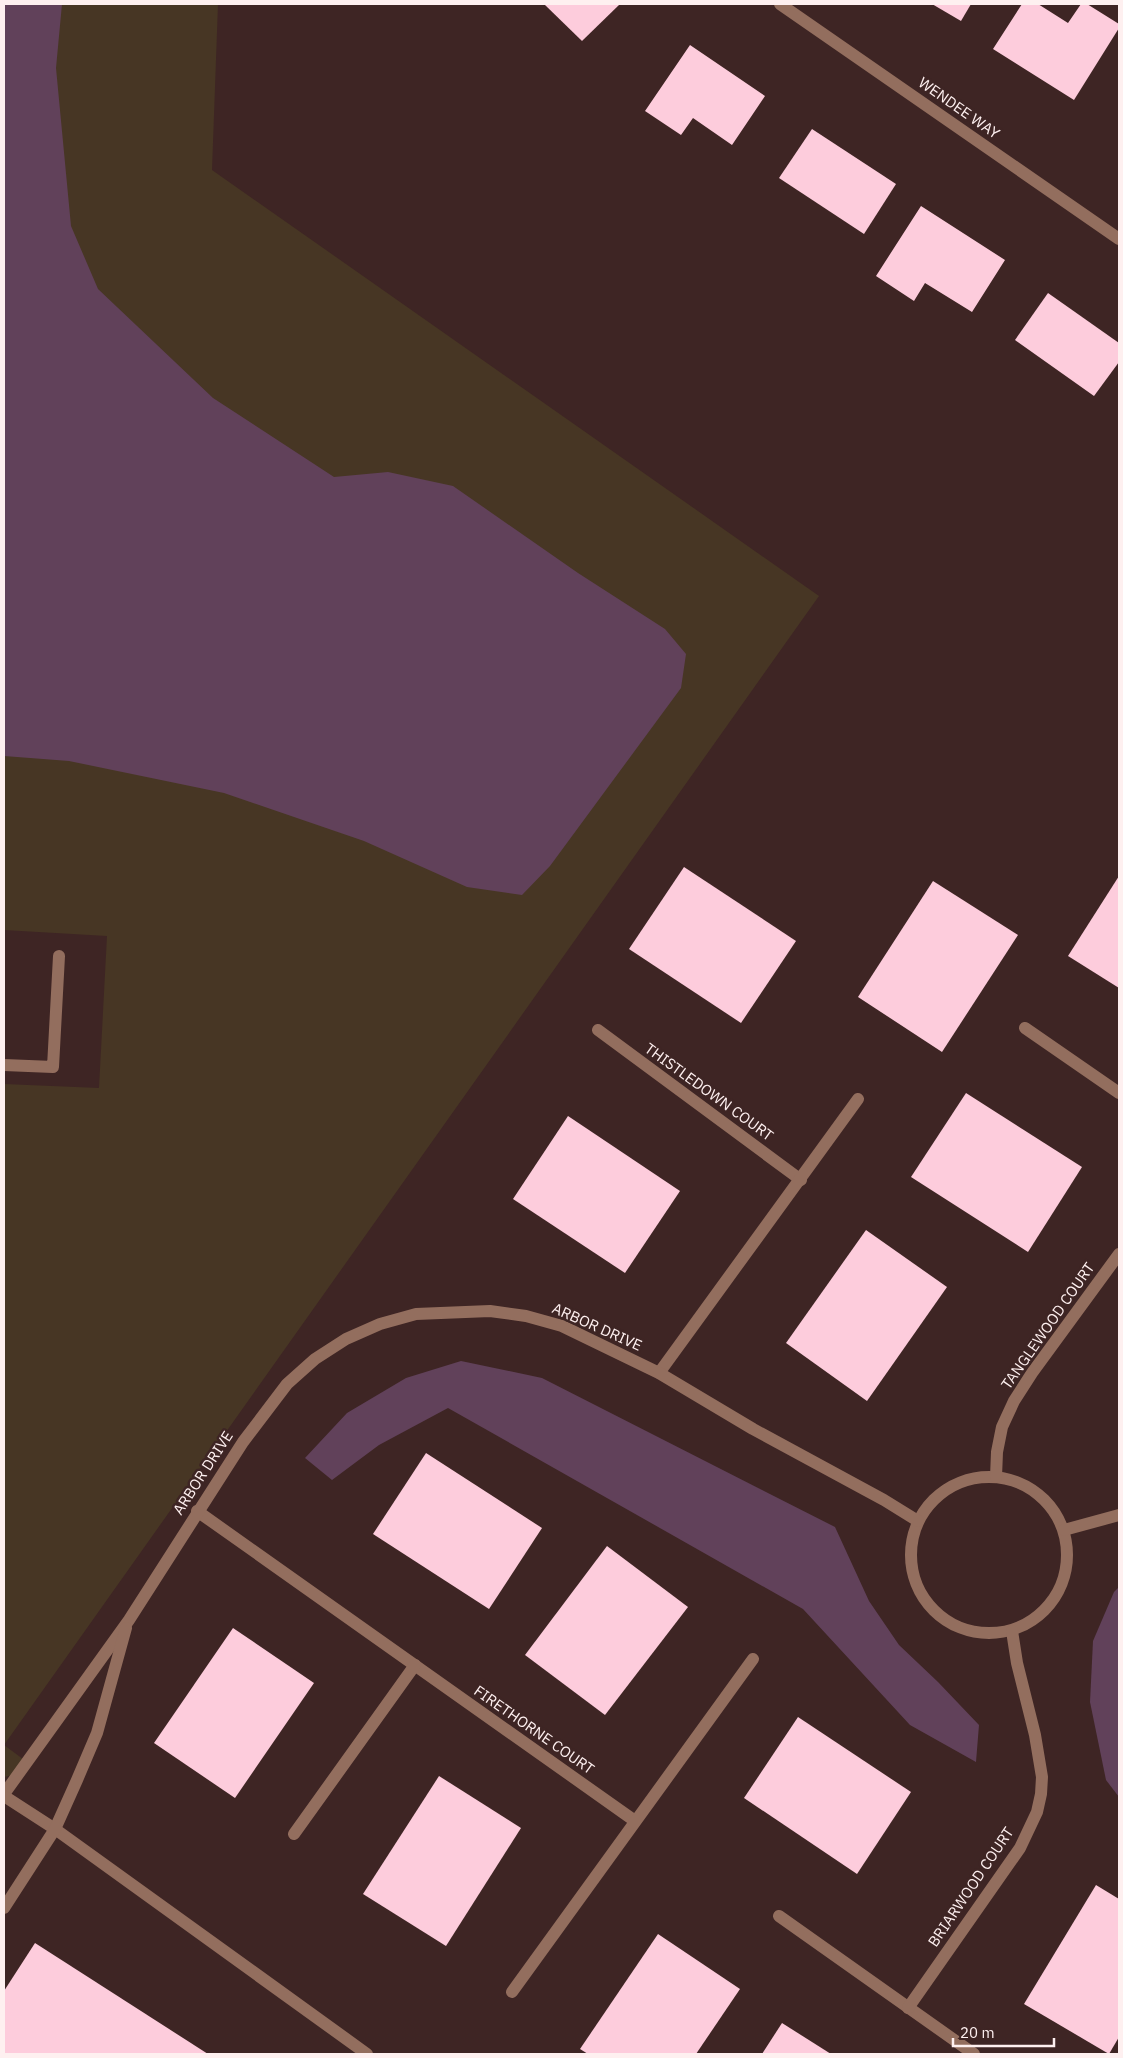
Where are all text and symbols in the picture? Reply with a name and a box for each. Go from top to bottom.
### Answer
street label: WENDEE WAY [915,73,1004,143]
street label: THISTLEDOWN COURT [641,1039,778,1145]
street label: TANGLEWOOD COURT [997,1258,1099,1393]
street label: ARBOR DRIVE [549,1298,645,1355]
street label: ARBOR DRIVE [168,1427,237,1518]
street label: FIRETHORNE COURT [470,1681,599,1779]
street label: BRIARWOOD COURT [923,1823,1018,1950]
scale bar [953,2016,1054,2048]
text: 20 m [960,2023,995,2042]

